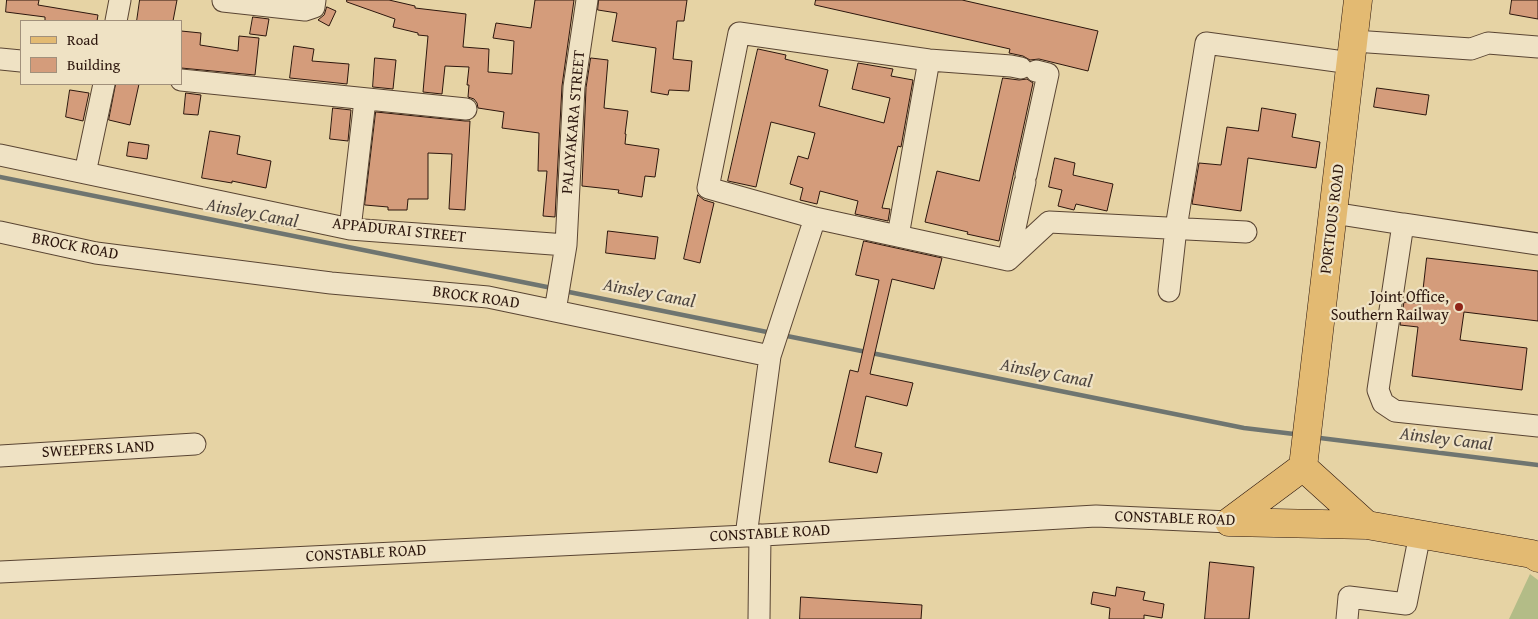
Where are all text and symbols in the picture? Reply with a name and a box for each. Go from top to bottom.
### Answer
legend [20,20,182,85]
text: Road [67,29,98,50]
street label: PALAYAKARA STREET [558,49,590,195]
text: Building [67,54,120,75]
street label: PORTIOUS ROAD [1317,163,1349,275]
water label: Ainsley Canal [204,195,300,233]
street label: APPADURAI STREET [331,214,467,248]
street label: BROCK ROAD [30,229,120,265]
water label: Ainsley Canal [601,275,697,313]
street label: BROCK ROAD [431,282,521,314]
place label: Joint Office, Southern Railway [1331,288,1449,326]
marker: Joint Office, Southern Railway [1453,301,1465,313]
water label: Ainsley Canal [998,355,1094,393]
water label: Ainsley Canal [1399,424,1493,456]
street label: SWEEPERS LAND [41,437,155,463]
street label: CONSTABLE ROAD [1114,507,1236,531]
street label: CONSTABLE ROAD [709,521,831,547]
street label: CONSTABLE ROAD [305,541,427,567]

